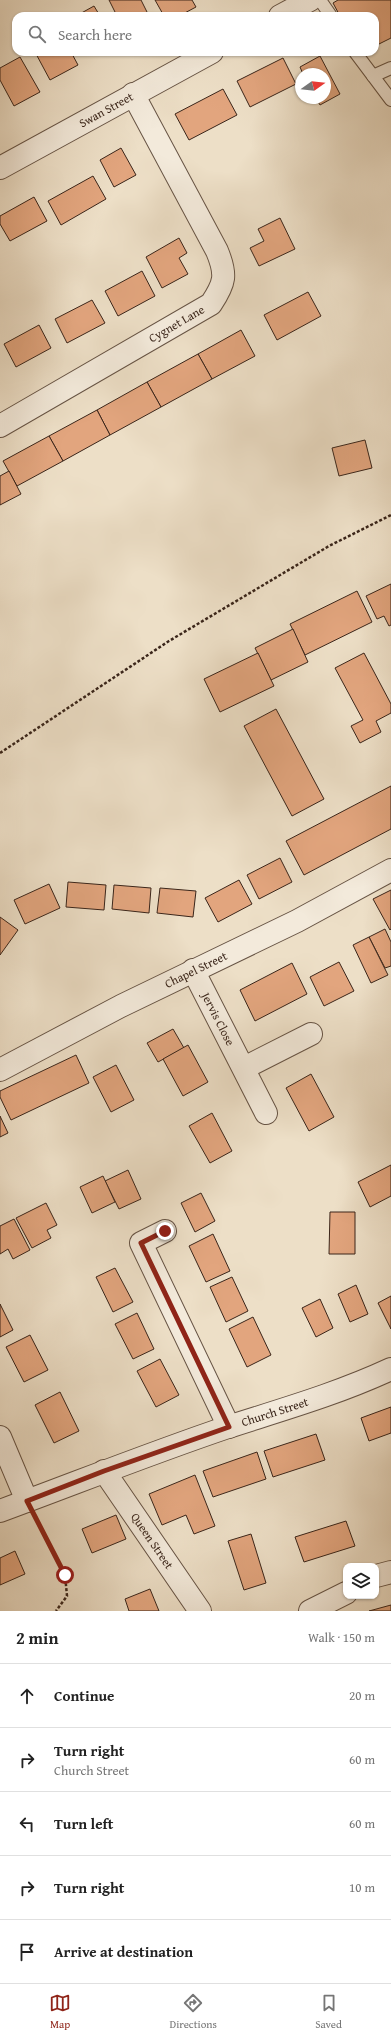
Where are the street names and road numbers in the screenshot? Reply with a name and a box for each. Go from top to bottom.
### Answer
street label: Swan Street [76,87,137,131]
street label: Cygnet Lane [145,300,208,346]
street label: Chapel Street [162,947,230,992]
street label: Jervis Close [197,987,239,1049]
street label: Church Street [239,1393,311,1430]
street label: Queen Street [127,1509,178,1573]

